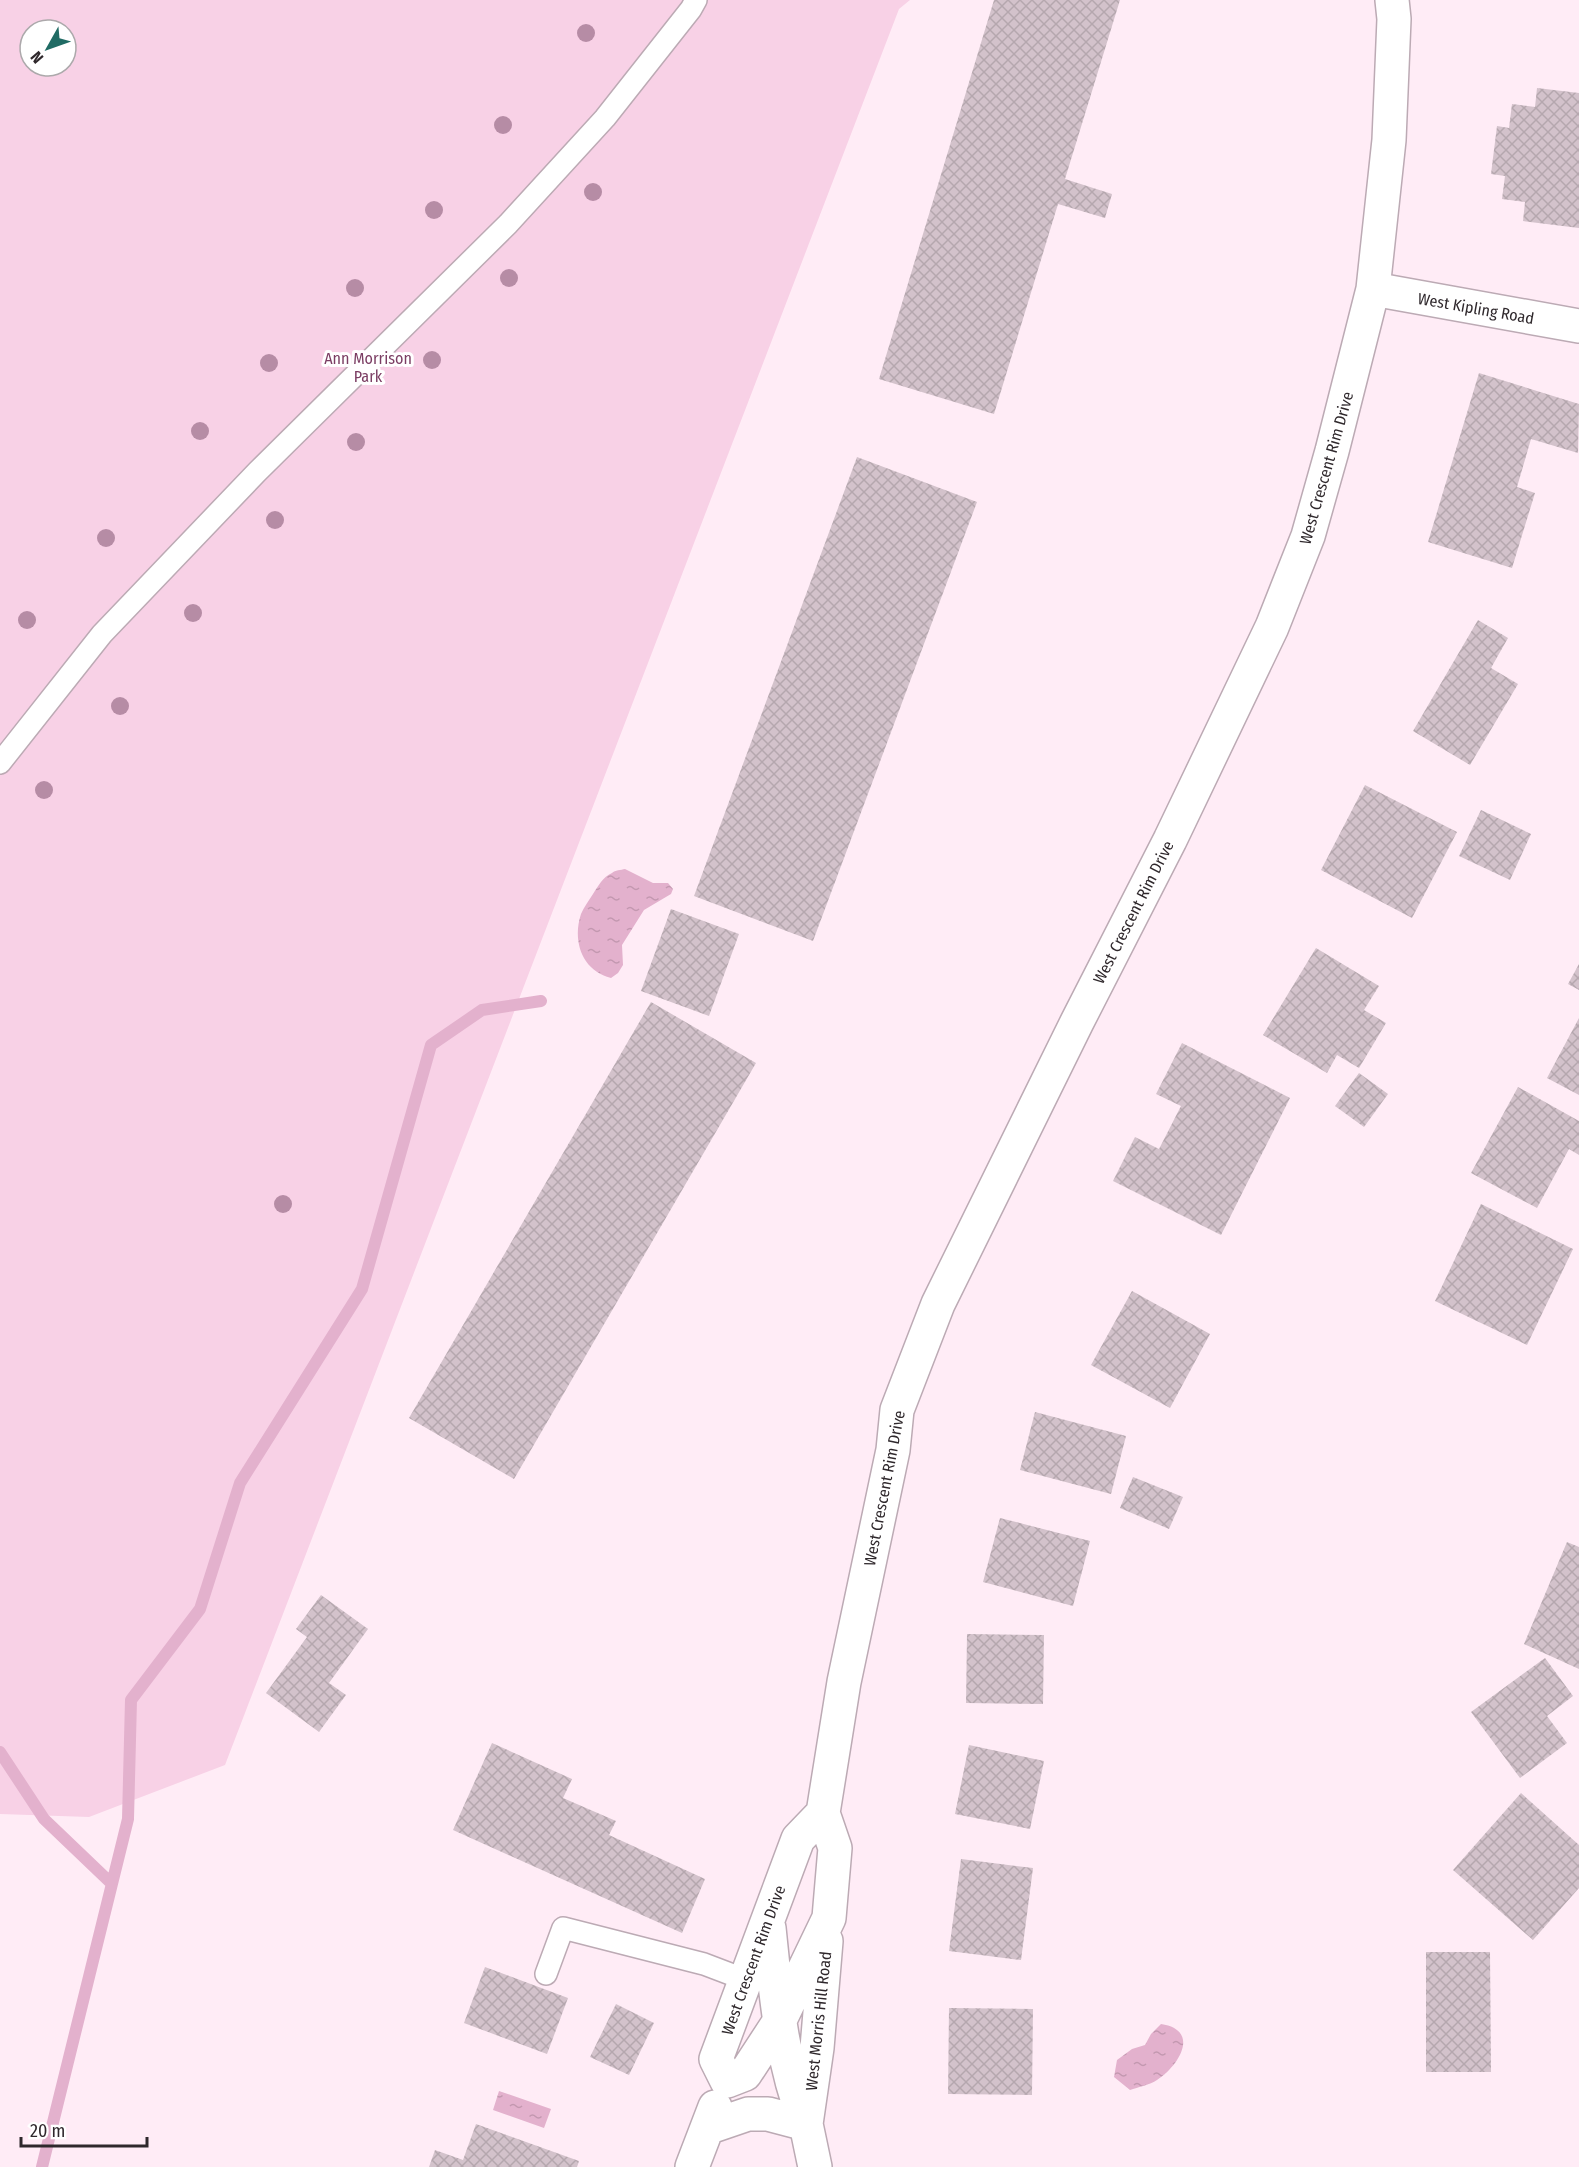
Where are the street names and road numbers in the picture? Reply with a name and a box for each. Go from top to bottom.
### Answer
street label: West Kipling Road [1416,289,1536,328]
street label: West Crescent Rim Drive [1296,390,1357,547]
street label: West Crescent Rim Drive [1089,837,1178,987]
street label: West Crescent Rim Drive [860,1409,909,1567]
street label: West Crescent Rim Drive [718,1883,789,2038]
street label: West Morris Hill Road [802,1950,835,2092]

